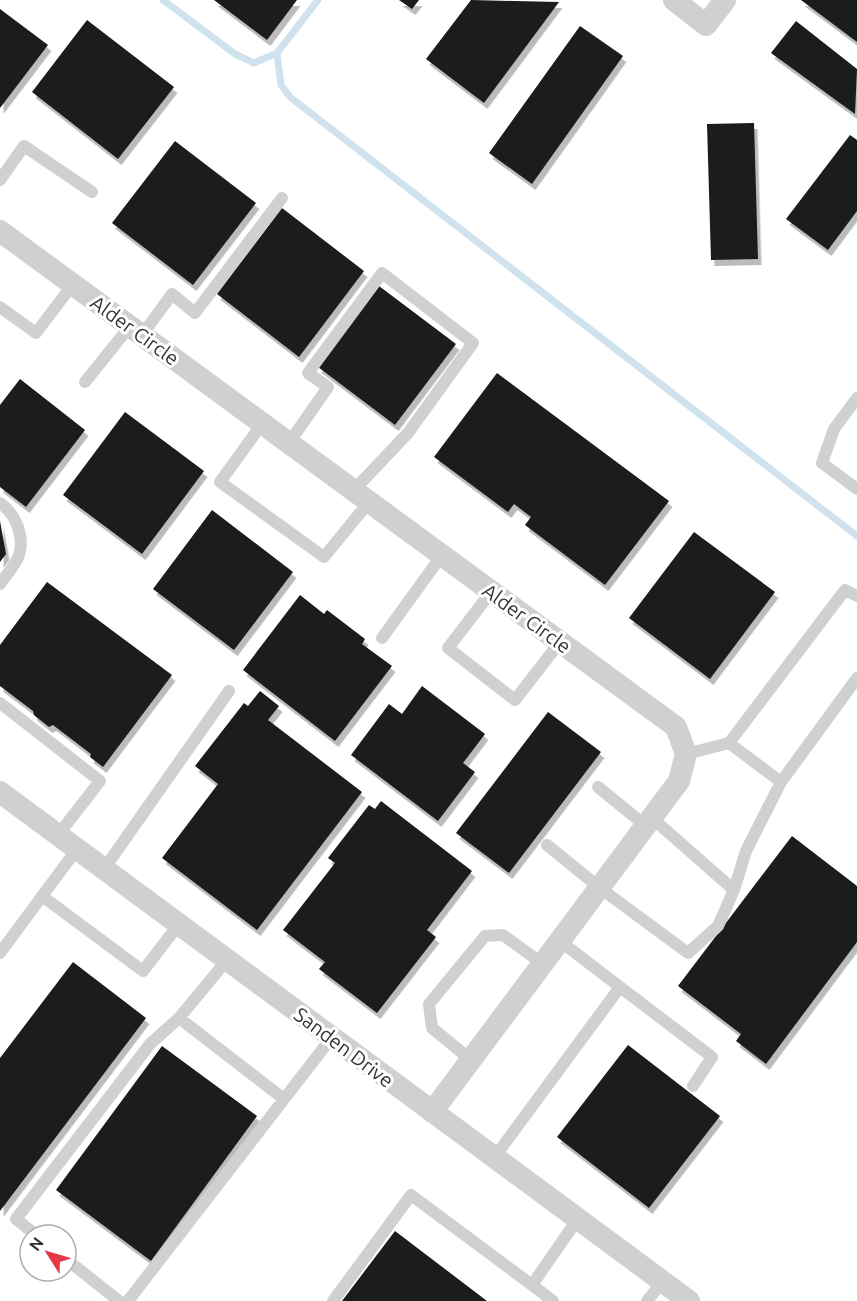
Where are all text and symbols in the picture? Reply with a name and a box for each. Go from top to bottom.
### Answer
street label: Alder Circle [86,290,184,370]
street label: Alder Circle [478,578,576,658]
street label: Sanden Drive [290,1002,398,1092]
north arrow [18,1223,78,1283]
text: N [25,1234,47,1254]

